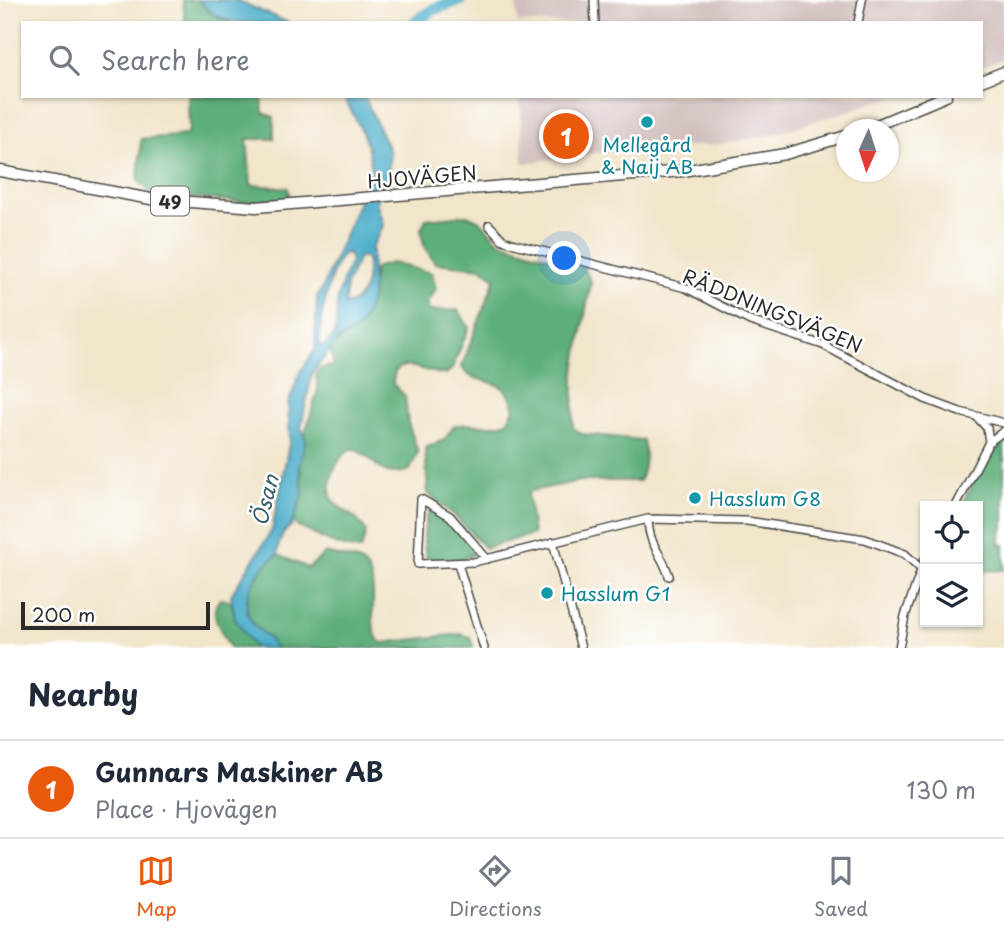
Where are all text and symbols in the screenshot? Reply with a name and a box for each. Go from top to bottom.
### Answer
search box [21,21,983,98]
text: Search here [101,40,250,79]
icon: search [45,41,83,79]
pin: 1 [543,110,589,162]
marker: Mellegård & Naij AB [639,114,655,130]
north arrow [836,119,899,182]
place label: Mellegård & Naij AB [601,130,693,180]
street label: HJOVÄGEN [366,157,478,195]
road number: 49 [151,186,189,216]
your location [547,241,581,275]
street label: RÄDDNINGSVÄGEN [679,261,867,359]
water label: Ösan [242,470,286,529]
place label: Hasslum G8 [709,484,821,512]
marker: Hasslum G8 [687,490,703,506]
map controls [920,501,983,627]
button: locate [920,501,983,564]
button: layers [920,564,983,627]
place label: Hasslum G1 [561,579,670,607]
marker: Hasslum G1 [539,585,555,601]
scale bar [21,599,210,631]
text: 200 m [32,600,95,628]
text: Nearby [28,671,138,716]
text: Gunnars Maskiner AB [95,752,384,791]
text: 1 [46,772,57,807]
text: 130 m [906,772,976,807]
text: Place · Hjovägen [95,791,278,826]
tab: Map [136,852,177,922]
tab: Directions [449,852,542,922]
tab: Saved [814,852,868,922]

